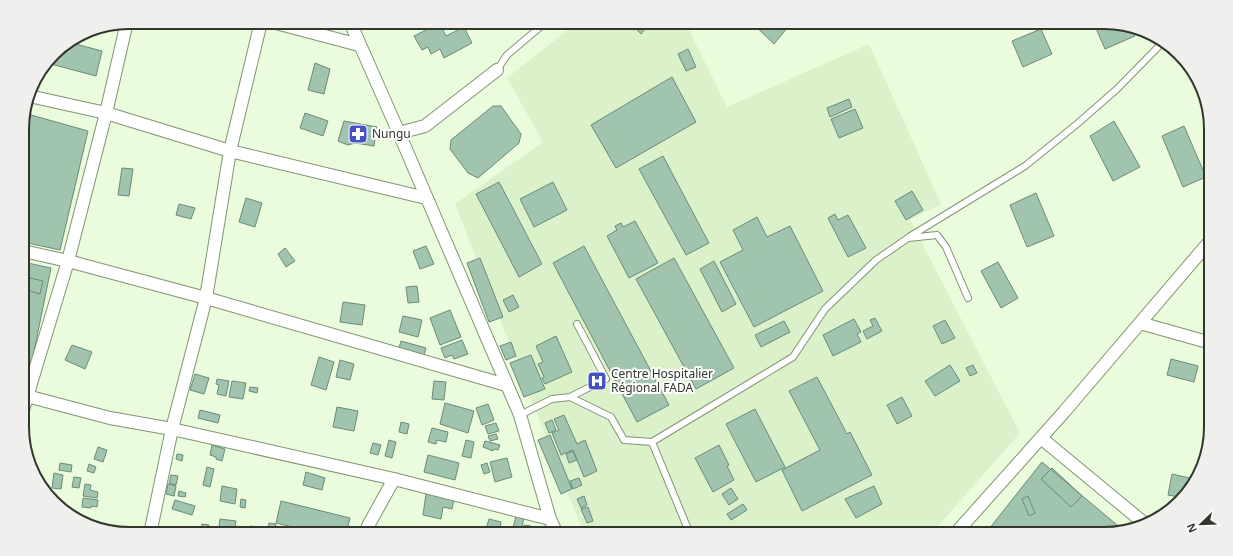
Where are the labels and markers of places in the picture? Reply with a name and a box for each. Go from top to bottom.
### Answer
pharmacy icon: Nungu [347,123,369,145]
place label: Nungu [372,125,411,142]
place label: Centre Hospitalier Régional FADA [611,365,713,396]
hospital icon: Centre Hospitalier Régional FADA [586,370,608,392]

